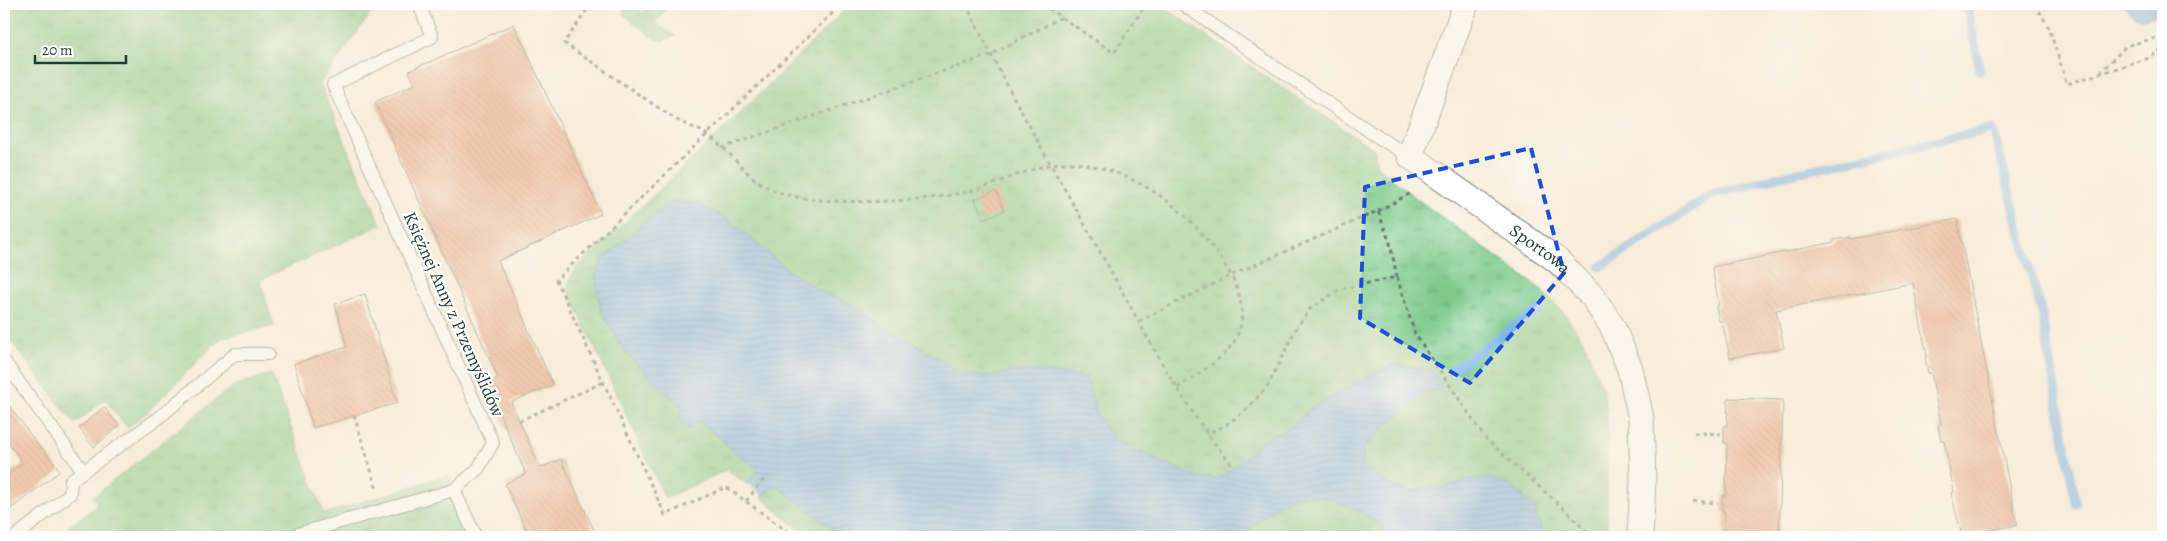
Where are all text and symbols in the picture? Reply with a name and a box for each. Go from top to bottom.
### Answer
scale bar [35,32,126,64]
text: 20 m [42,40,73,60]
street label: Księżnej Anny z Przemyślidów [398,208,510,421]
street label: Sportowa [1505,218,1577,280]

